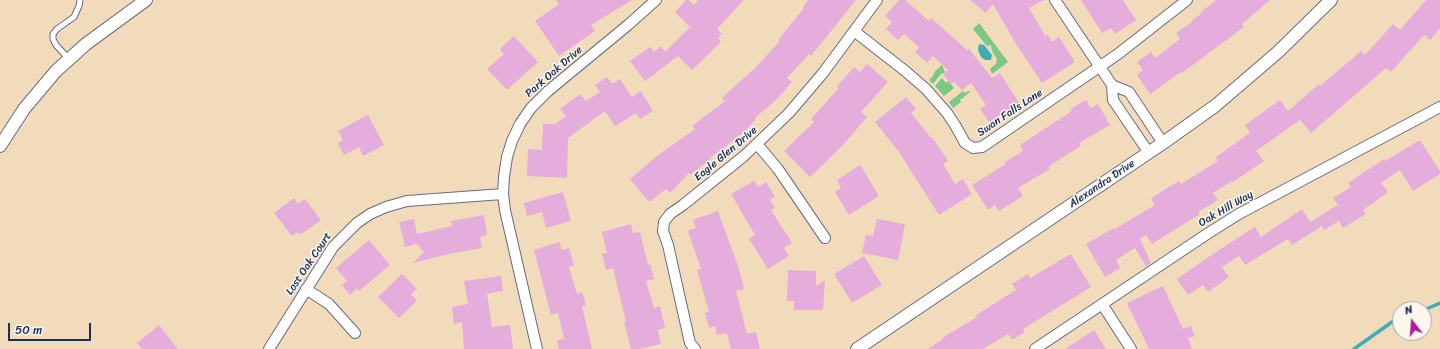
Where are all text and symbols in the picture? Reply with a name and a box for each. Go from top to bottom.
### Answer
street label: Park Oak Drive [523,44,585,100]
street label: Swan Falls Lane [975,86,1045,140]
street label: Eagle Glen Drive [692,124,760,184]
street label: Alexandra Drive [1067,157,1137,211]
street label: Oak Hill Way [1196,188,1256,230]
street label: Lost Oak Court [283,230,335,298]
text: N [1402,300,1415,320]
north arrow [1392,301,1432,341]
scale bar [10,315,93,341]
text: 50 m [15,319,42,341]

